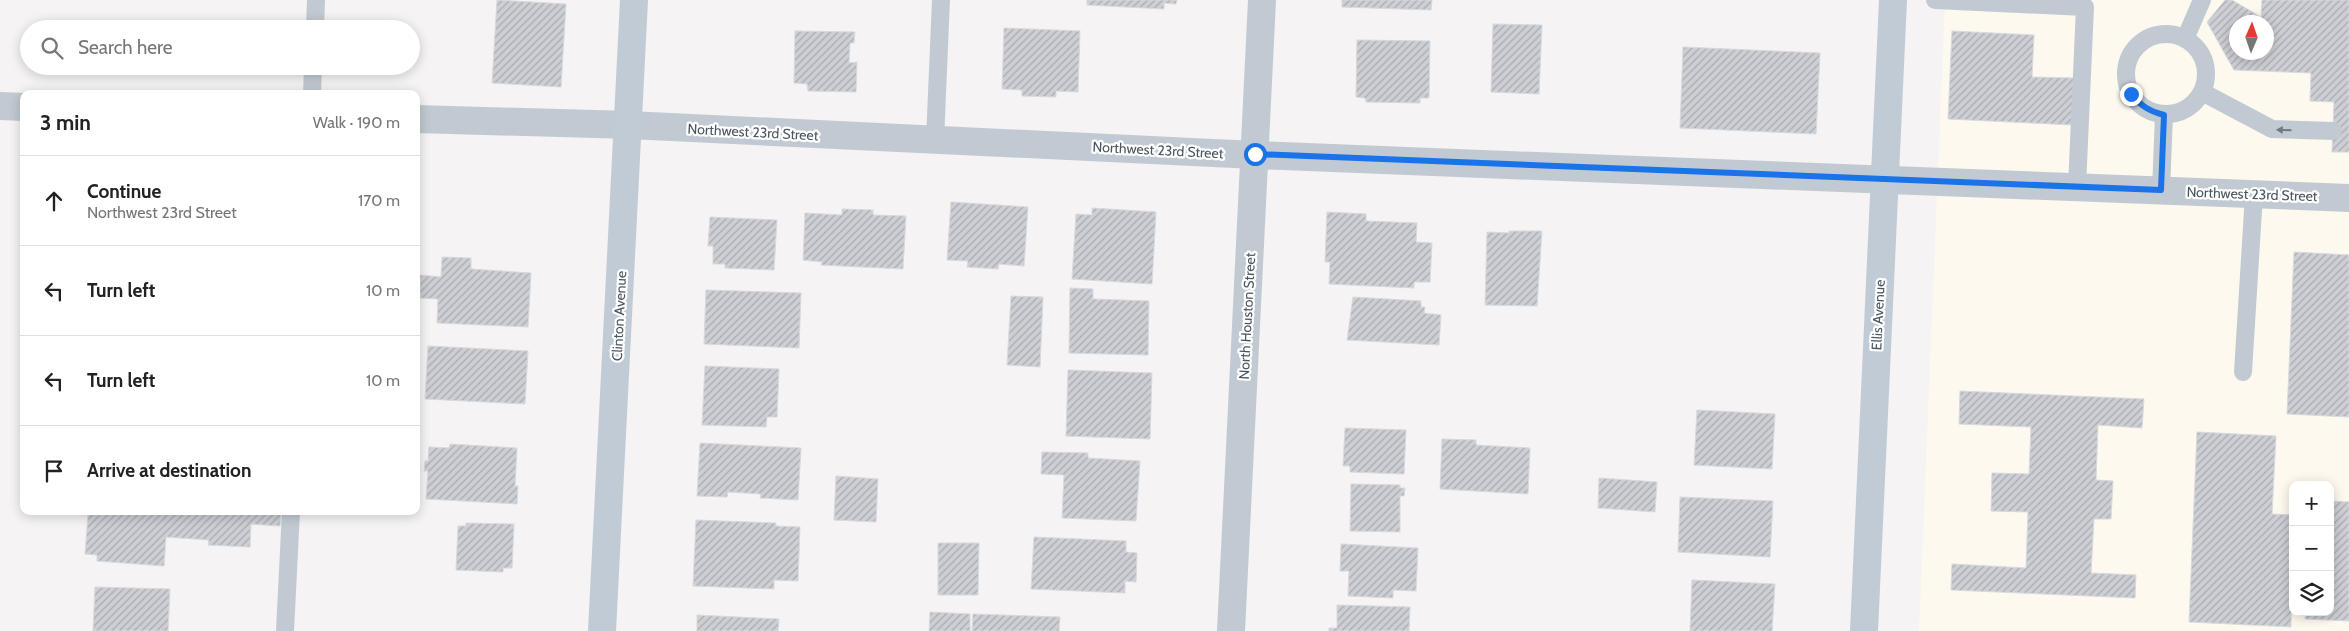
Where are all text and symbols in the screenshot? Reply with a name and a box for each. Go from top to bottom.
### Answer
north arrow [2229,15,2274,60]
search box [20,20,420,75]
icon: search [38,34,66,62]
text: Search here [78,36,172,59]
route end [2120,83,2143,106]
text: 3 min [40,110,91,135]
text: Walk · 190 m [313,113,400,132]
street label: Northwest 23rd Street [687,120,819,144]
one-way arrow [2276,125,2292,133]
street label: Northwest 23rd Street [1092,138,1224,162]
route start [1244,143,1267,166]
text: Continue [87,180,161,203]
street label: Northwest 23rd Street [2186,183,2318,205]
icon: ahead [40,187,68,215]
text: 170 m [358,191,400,210]
text: Northwest 23rd Street [87,203,237,222]
street label: North Houston Street [1235,252,1259,380]
street label: Clinton Avenue [608,270,630,362]
icon: left [40,277,68,305]
text: Turn left [87,279,155,302]
street label: Ellis Avenue [1867,279,1889,351]
text: 10 m [366,281,400,300]
icon: left [40,367,68,395]
text: Turn left [87,369,155,392]
text: 10 m [366,371,400,390]
icon: arrive [40,457,68,485]
text: Arrive at destination [87,459,251,482]
map controls [2289,481,2334,616]
button: + [2289,481,2334,526]
button: − [2289,526,2334,571]
button: layers [2289,571,2334,616]

